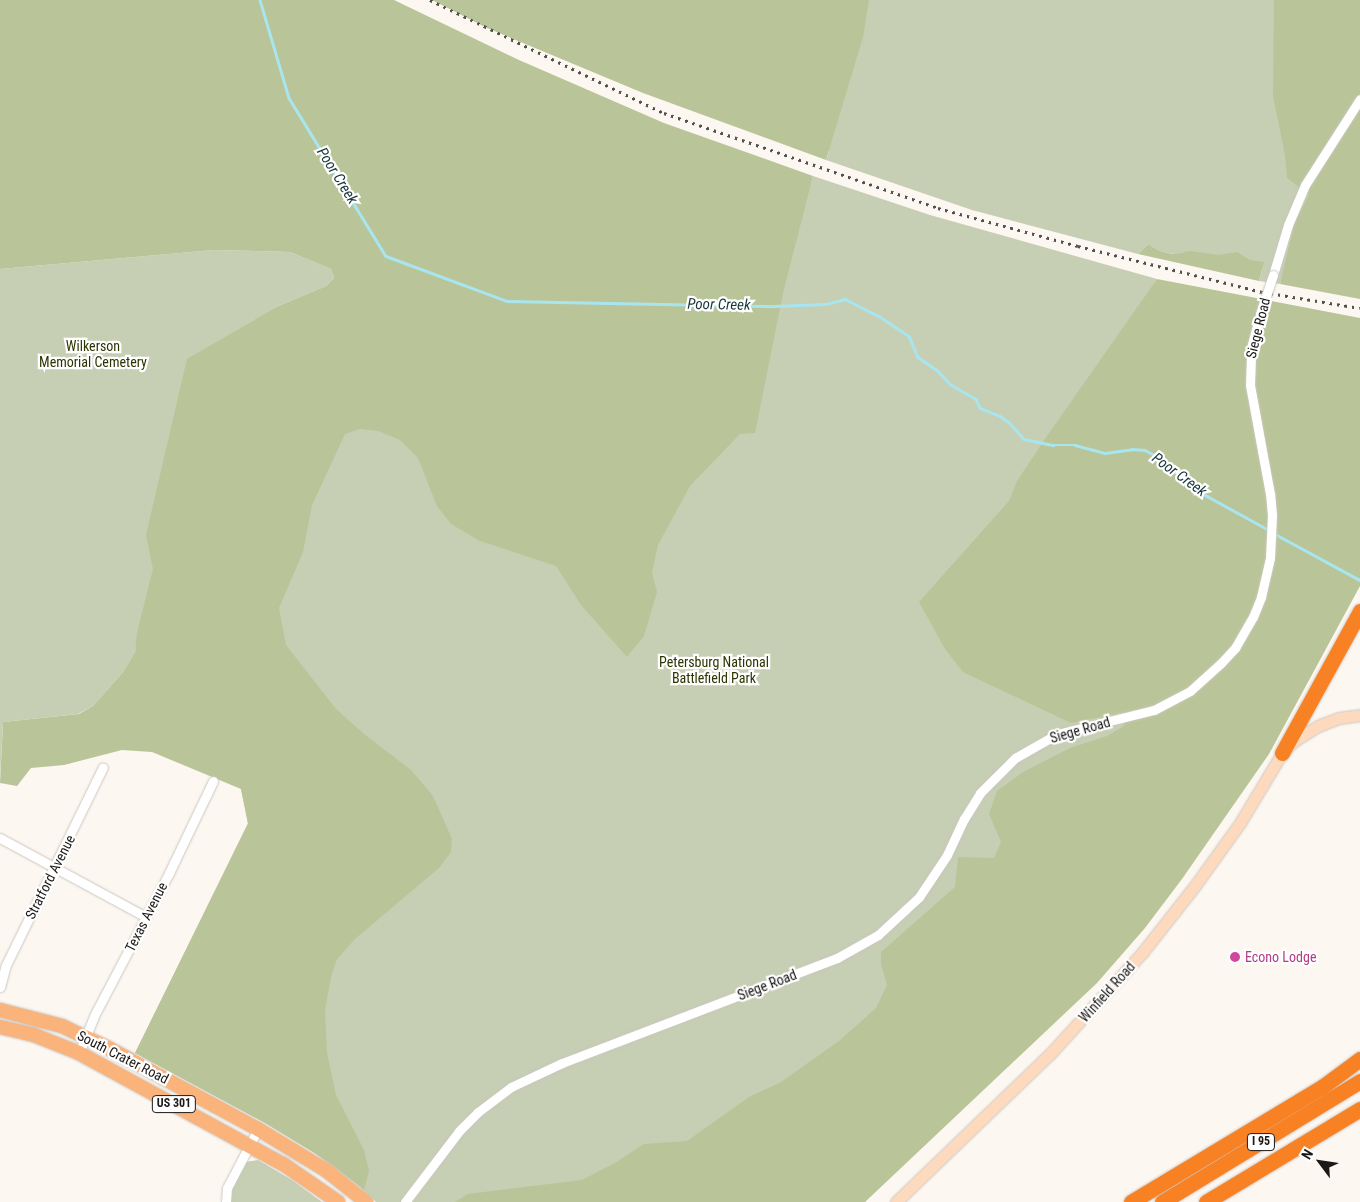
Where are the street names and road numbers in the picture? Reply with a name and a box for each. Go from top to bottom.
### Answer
street label: Siege Road [1242,296,1274,360]
street label: Siege Road [1048,713,1112,747]
street label: Stratford Avenue [22,832,78,922]
street label: Texas Avenue [121,879,171,955]
street label: Winfield Road [1075,958,1139,1026]
street label: Siege Road [735,966,799,1004]
street label: South Crater Road [75,1027,171,1087]
road number: US 301 [152,1094,196,1114]
road number: I 95 [1246,1132,1276,1152]

